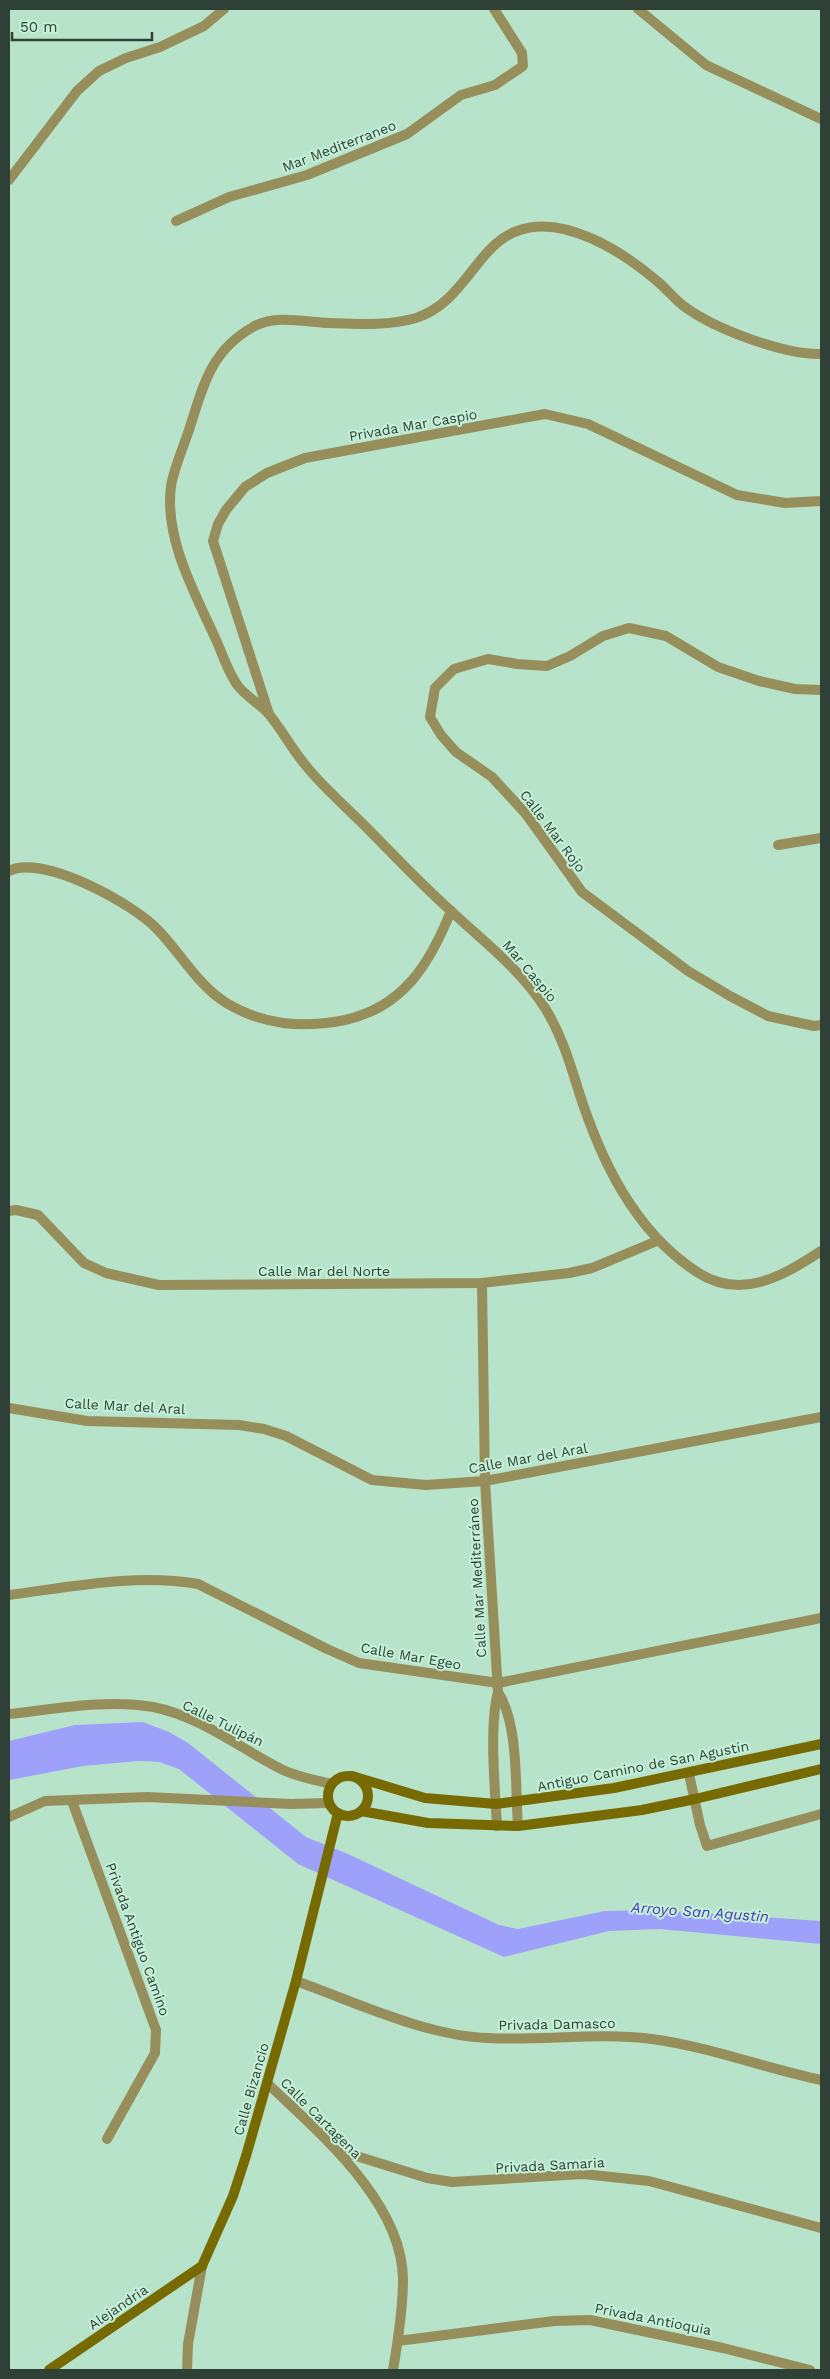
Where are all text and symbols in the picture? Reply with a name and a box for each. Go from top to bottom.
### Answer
scale bar [12,10,152,42]
text: 50 m [20,18,57,36]
street label: Mar Mediterraneo [280,117,398,175]
street label: Privada Mar Caspio [348,406,478,444]
street label: Calle Mar Rojo [517,787,589,875]
street label: Mar Caspio [500,937,560,1005]
street label: Calle Mar del Norte [258,1263,390,1279]
street label: Calle Mar del Aral [64,1395,186,1417]
street label: Calle Mar del Aral [467,1440,590,1476]
street label: Calle Mar Mediterráneo [465,1498,489,1658]
street label: Calle Mar Egeo [360,1639,462,1673]
street label: Calle Tulipán [180,1696,266,1750]
street label: Antiguo Camino de San Agustín [536,1738,750,1794]
street label: Privada Antiguo Camino [103,1860,173,2018]
water label: Arroyo San Agustin [630,1898,769,1926]
street label: Privada Damasco [498,2015,616,2033]
street label: Calle Bizancio [230,2041,272,2137]
street label: Calle Cartagena [277,2074,365,2162]
street label: Privada Samaria [495,2154,605,2176]
street label: Alejandria [85,2281,151,2333]
street label: Privada Antioquia [593,2300,713,2338]

